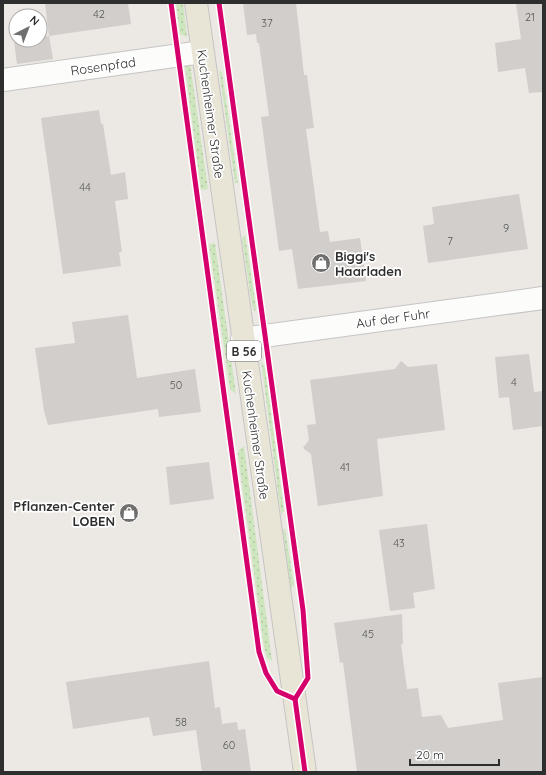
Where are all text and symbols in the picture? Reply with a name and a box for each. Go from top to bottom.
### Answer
house number: 42 [93,7,105,21]
north arrow [8,8,48,48]
house number: 21 [525,10,535,24]
text: N [27,13,42,28]
house number: 37 [261,16,273,30]
street label: Kuchenheimer Straße [194,49,228,179]
street label: Rosenpfad [69,54,137,78]
house number: 44 [79,180,91,194]
house number: 9 [503,221,509,235]
house number: 7 [447,234,453,248]
place label: Biggi's Haarladen [335,248,402,279]
shop icon: Biggi's Haarladen [310,252,332,274]
street label: Auf der Fuhr [355,305,431,331]
road number: B 56 [227,341,261,361]
street label: Kuchenheimer Straße [239,370,273,500]
house number: 4 [511,375,517,389]
house number: 50 [170,378,182,392]
house number: 41 [340,460,350,474]
place label: Pflanzen-Center LOBEN [13,498,115,529]
shop icon: Pflanzen-Center LOBEN [118,502,140,524]
house number: 43 [393,536,405,550]
house number: 45 [362,627,374,641]
house number: 58 [175,715,187,729]
house number: 60 [223,738,235,752]
scale bar [410,741,499,767]
text: 20 m [416,747,444,762]

